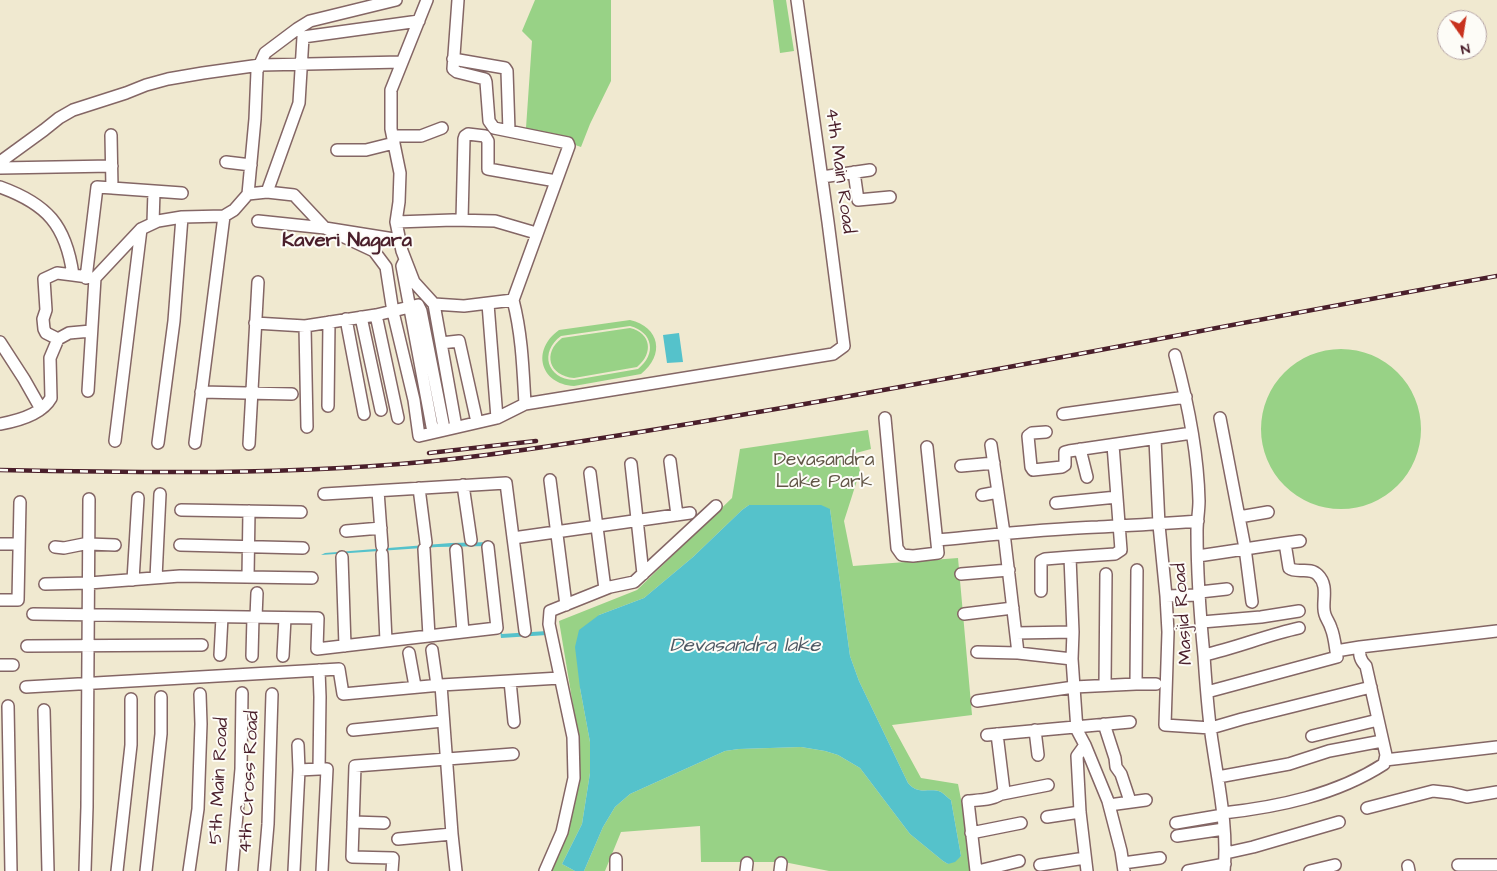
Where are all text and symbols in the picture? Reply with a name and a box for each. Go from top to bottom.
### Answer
north arrow [1437,10,1487,60]
text: N [1459,38,1472,59]
street label: 4th Main Road [819,107,859,235]
district label: Kaveri Nagara [282,230,412,254]
park label: Devasandra Lake Park [774,450,874,494]
street label: Masjid Road [1169,562,1199,666]
water label: Devasandra lake [670,635,820,659]
street label: 4th Cross Road [235,710,265,854]
street label: 5th Main Road [205,717,235,845]

